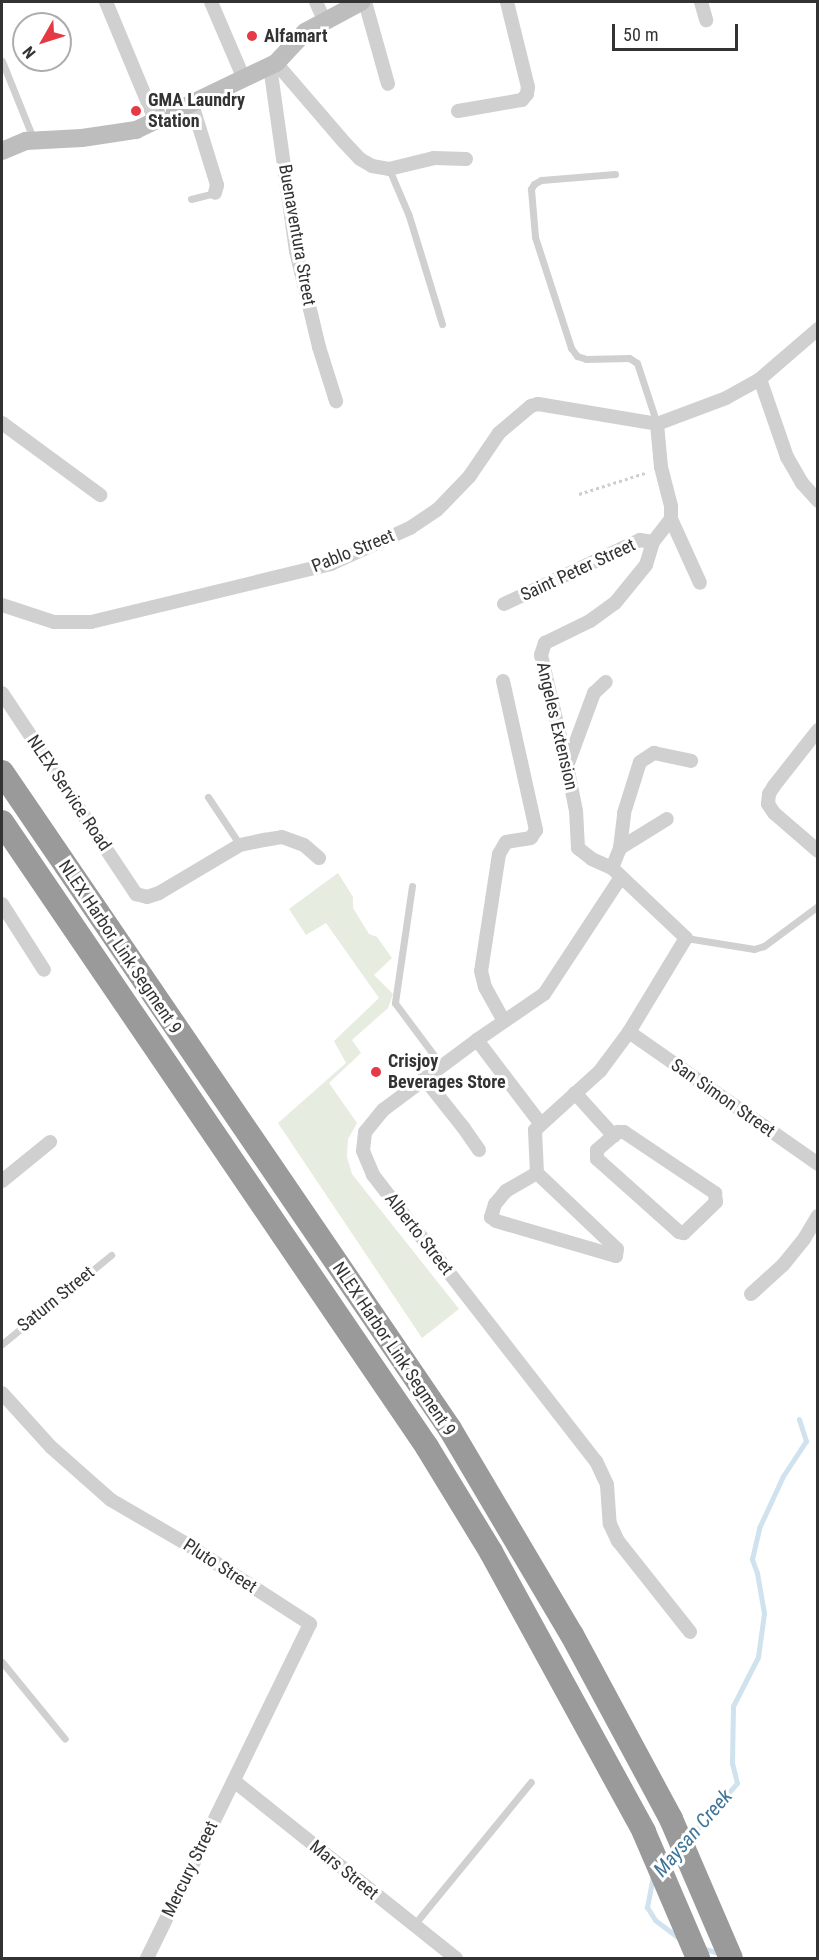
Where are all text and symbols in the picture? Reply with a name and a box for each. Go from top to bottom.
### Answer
north arrow [12,12,72,72]
scale bar [615,12,741,50]
text: 50 m [623,24,658,45]
place label: Alfamart [264,25,327,47]
marker: Alfamart [245,29,259,43]
text: N [19,43,40,62]
place label: GMA Laundry Station [148,90,245,132]
marker: GMA Laundry Station [129,104,143,118]
street label: Buenaventura Street [274,163,320,307]
street label: Pablo Street [309,525,397,577]
street label: Saint Peter Street [517,534,639,606]
street label: Angeles Extension [532,660,582,792]
street label: NLEX Service Road [22,731,116,855]
street label: NLEX Harbor Link Segment 9 [54,856,186,1038]
place label: Crisjoy Beverages Store [388,1051,506,1094]
street label: San Simon Street [667,1054,779,1142]
marker: Crisjoy Beverages Store [369,1065,383,1079]
street label: Alberto Street [380,1189,458,1279]
street label: NLEX Harbor Link Segment 9 [328,1258,460,1440]
street label: Saturn Street [13,1262,99,1336]
street label: Pluto Street [179,1534,261,1598]
water label: Maysan Creek [649,1785,737,1881]
street label: Mercury Street [158,1818,222,1920]
street label: Mars Street [305,1836,383,1904]

